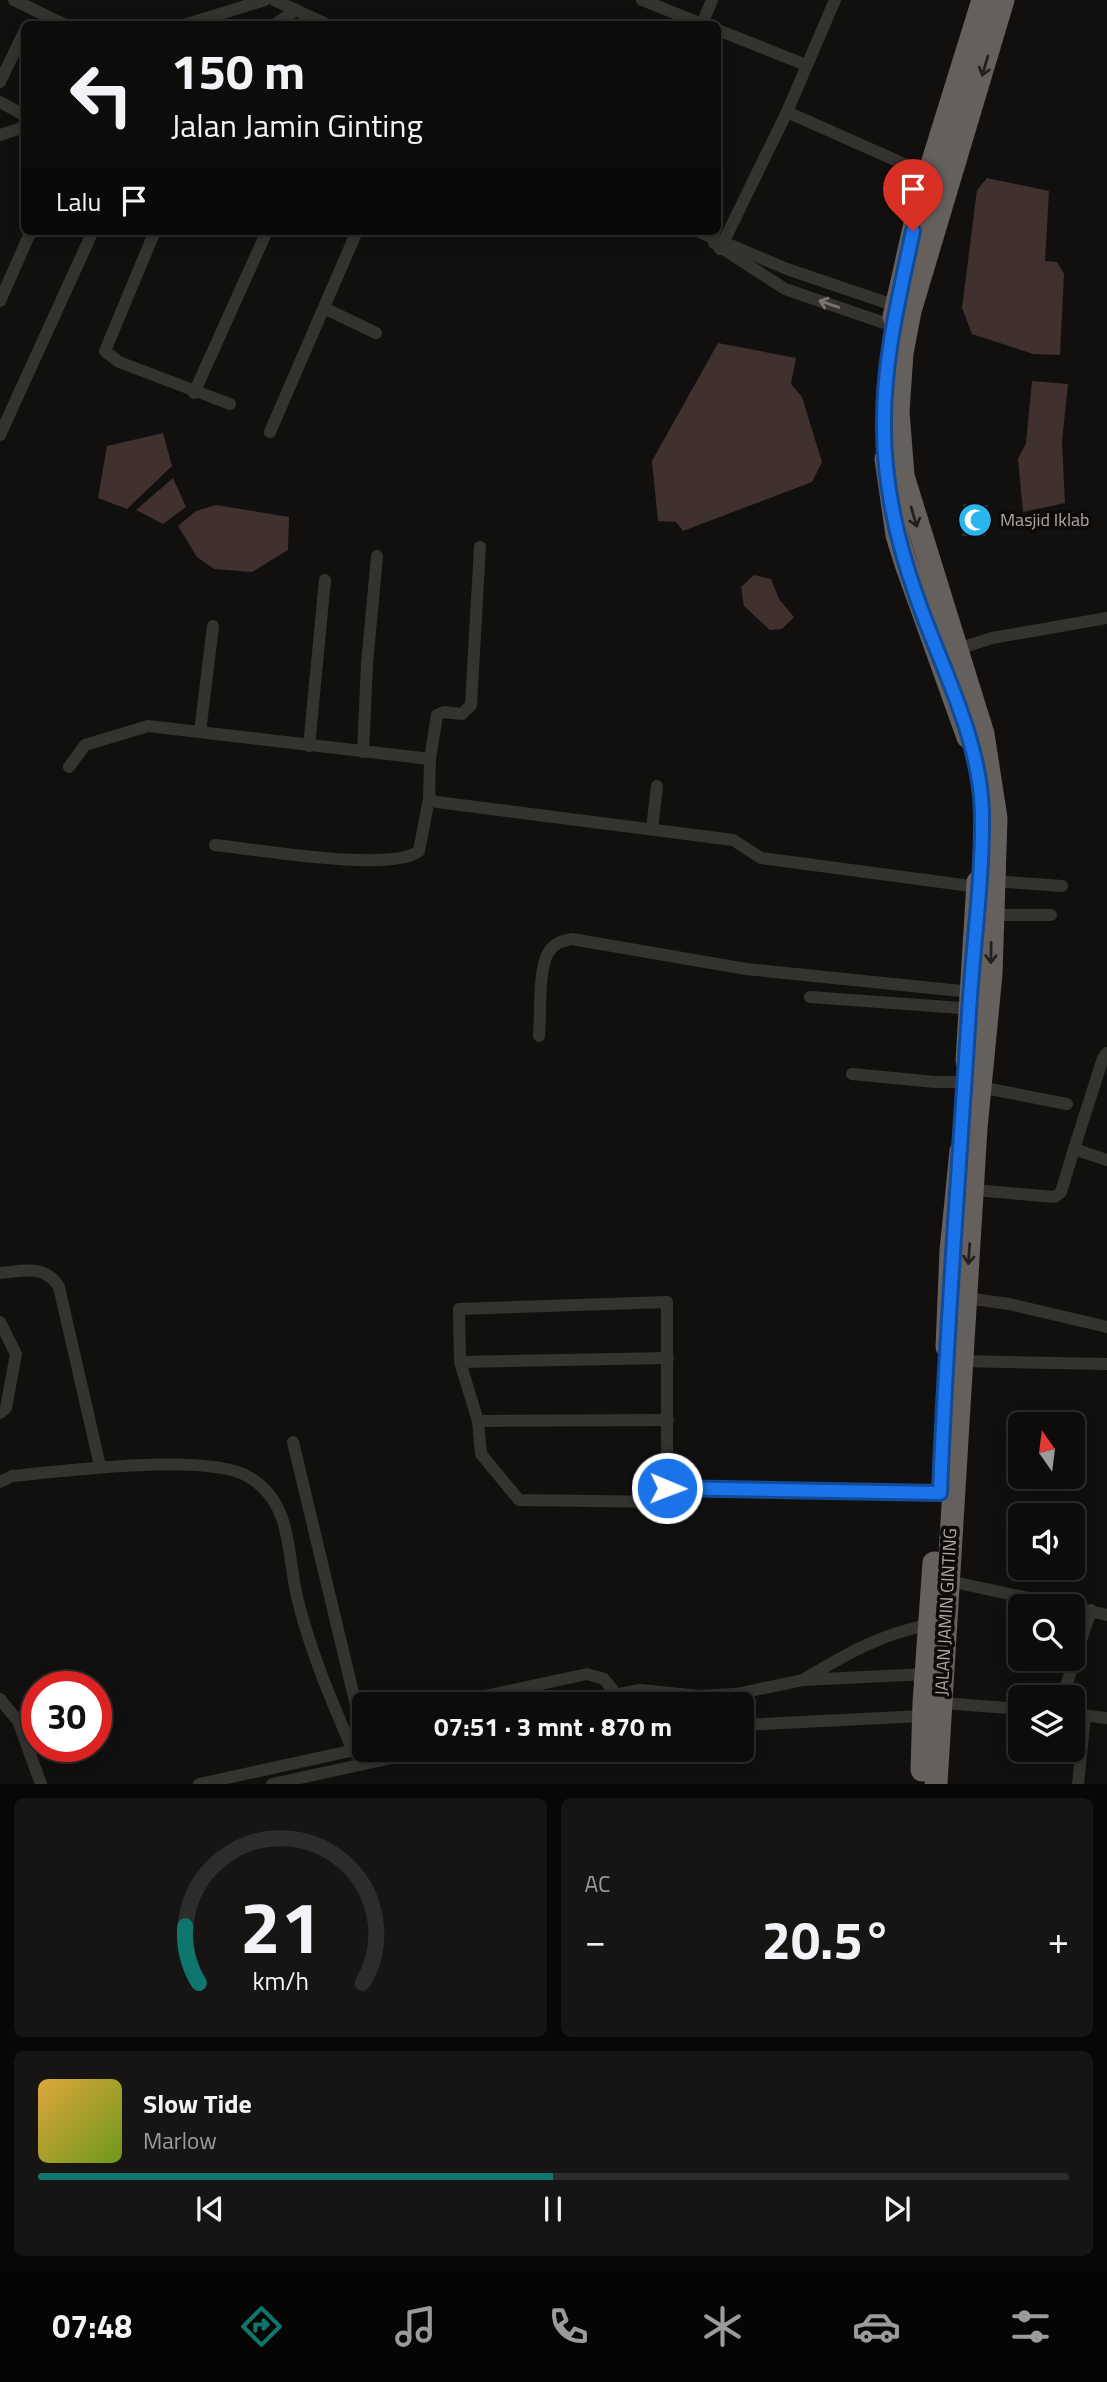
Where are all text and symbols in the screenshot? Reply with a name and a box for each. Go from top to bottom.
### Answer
text: 150 m [171,33,305,108]
icon: left [56,49,147,140]
one-way arrow [977,54,990,76]
text: Jalan Jamin Ginting [171,101,423,149]
pin [883,159,943,231]
icon: arrive [894,170,932,208]
text: Lalu [56,182,101,221]
icon: arrive [115,182,153,220]
one-way arrow [818,297,840,309]
mosque icon: Masjid Iklab [956,501,994,539]
one-way arrow [909,506,922,528]
place label: Masjid Iklab [1000,506,1090,533]
one-way arrow [984,942,998,965]
one-way arrow [962,1242,975,1264]
north arrow [1008,1412,1085,1489]
map controls [1008,1412,1085,1762]
position arrow [630,1451,704,1525]
button: sound [1008,1503,1085,1580]
street label: JALAN JAMIN GINTING [928,1527,963,1696]
button: search [1008,1594,1085,1671]
speed limit sign: 30 [21,1671,112,1762]
button: layers [1008,1685,1085,1762]
text: 07:51 · 3 mnt · 870 m [434,1707,672,1746]
text: AC [585,1866,610,1901]
text: 21 [239,1872,321,1982]
text: 20.5° [762,1900,892,1979]
text: − [585,1911,606,1969]
text: + [1048,1911,1069,1969]
text: km/h [252,1962,309,2000]
text: Slow Tide [143,2084,252,2123]
text: Marlow [143,2123,217,2158]
icon: previous [191,2190,229,2228]
icon: pause [534,2190,572,2228]
icon: next [878,2190,916,2228]
text: 07:48 [52,2302,132,2350]
icon: directions [237,2302,286,2351]
icon: music [391,2302,440,2351]
icon: phone [544,2302,593,2351]
icon: climate [698,2302,747,2351]
icon: car [852,2302,901,2351]
icon: filters [1006,2302,1055,2351]

